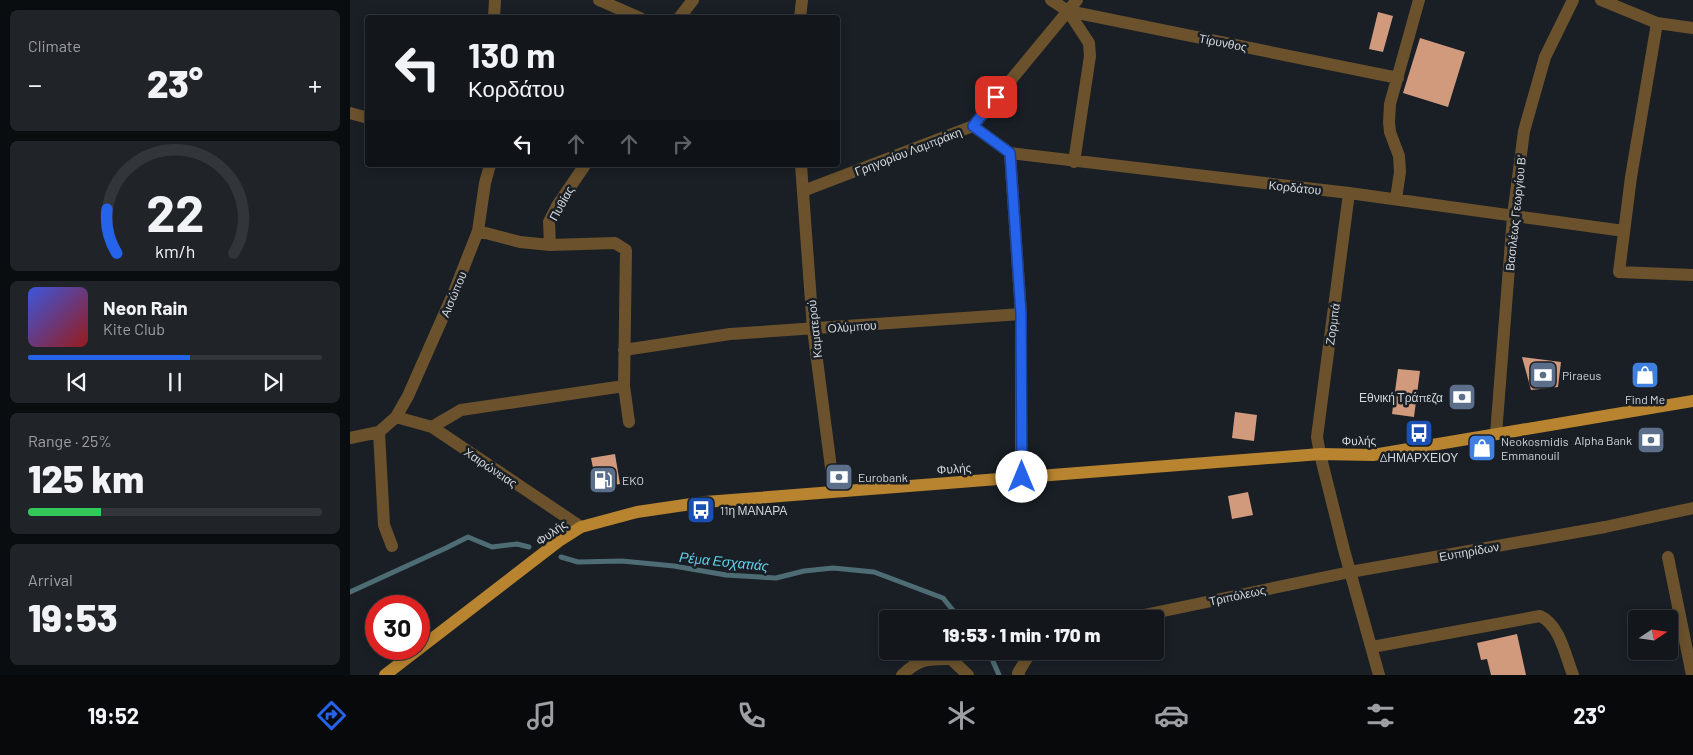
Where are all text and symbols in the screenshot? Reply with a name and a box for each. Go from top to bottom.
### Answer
street label: Τίρυνθος [1198,31,1248,55]
text: 130 m [468,33,555,75]
icon: left [385,35,450,100]
text: Climate [28,36,81,55]
text: 23° [147,60,203,106]
text: − [28,67,42,101]
text: + [308,67,322,101]
text: Κορδάτου [468,75,565,101]
pin [975,76,1017,118]
icon: arrive [982,83,1010,111]
street label: Γρηγορίου Λαμπράκη [852,124,964,179]
icon: left [509,130,537,158]
icon: ahead [562,130,590,158]
icon: ahead [615,130,643,158]
icon: right [668,130,696,158]
street label: Βασιλέως Γεωργίου Β' [1502,154,1529,272]
street label: Κορδάτου [1268,177,1322,198]
text: 22 [146,180,204,242]
street label: Πυθίας [546,183,577,223]
text: km/h [155,240,195,262]
street label: Αισώπου [437,269,469,319]
text: Neon Rain [103,296,188,319]
street label: Καματερού [804,299,825,359]
street label: Ζορμπά [1322,302,1343,346]
street label: Ολύμπου [827,317,877,335]
text: Kite Club [103,319,165,338]
bank icon: Piraeus [1528,360,1558,390]
shop icon: Find Me [1630,360,1660,390]
icon: previous [63,368,91,396]
icon: pause [161,368,189,396]
icon: next [259,368,287,396]
place label: Piraeus [1562,368,1601,382]
bank icon: Εθνική Τράπεζα [1447,382,1477,412]
place label: Εθνική Τράπεζα [1359,390,1443,405]
place label: Find Me [1625,392,1665,406]
bus stop icon: ΔΗΜΑΡΧΕΙΟΥ [1404,418,1434,448]
bank icon: Alpha Bank [1636,425,1666,455]
text: Range · 25% [28,431,112,450]
street label: Φυλής [1342,433,1377,448]
shop icon: Neokosmidis Emmanouil [1467,433,1497,463]
place label: Alpha Bank [1574,433,1632,447]
place label: Neokosmidis Emmanouil [1501,434,1569,462]
street label: Χαιρώνειας [461,444,520,491]
position arrow [995,450,1047,502]
place label: ΔΗΜΑΡΧΕΙΟΥ [1380,450,1458,464]
text: 125 km [28,455,144,501]
street label: Φυλής [936,460,972,477]
bank icon: Eurobank [824,462,854,492]
fuel station icon: EKO [588,465,618,495]
place label: Eurobank [858,470,908,484]
place label: EKO [622,473,644,487]
bus stop icon: 11η ΜΑΝΑΡΑ [686,495,716,525]
place label: 11η ΜΑΝΑΡΑ [720,503,787,518]
street label: Φυλής [533,516,570,548]
street label: Ευπηρίδων [1438,539,1500,564]
water label: Ρέμα Εσχατιάς [678,548,770,574]
text: Arrival [28,570,73,589]
street label: Τριπόλεως [1207,582,1267,609]
text: 19:53 [28,594,118,640]
speed limit sign: 30 [365,595,430,660]
north arrow [1628,610,1678,660]
map controls [1628,610,1678,660]
text: 19:53 · 1 min · 170 m [943,623,1100,646]
icon: directions [314,698,349,733]
icon: music [524,698,559,733]
icon: phone [734,698,769,733]
icon: climate [944,698,979,733]
icon: car [1154,698,1189,733]
icon: filters [1363,698,1398,733]
text: 19:52 [87,702,139,728]
text: 23° [1573,702,1606,728]

